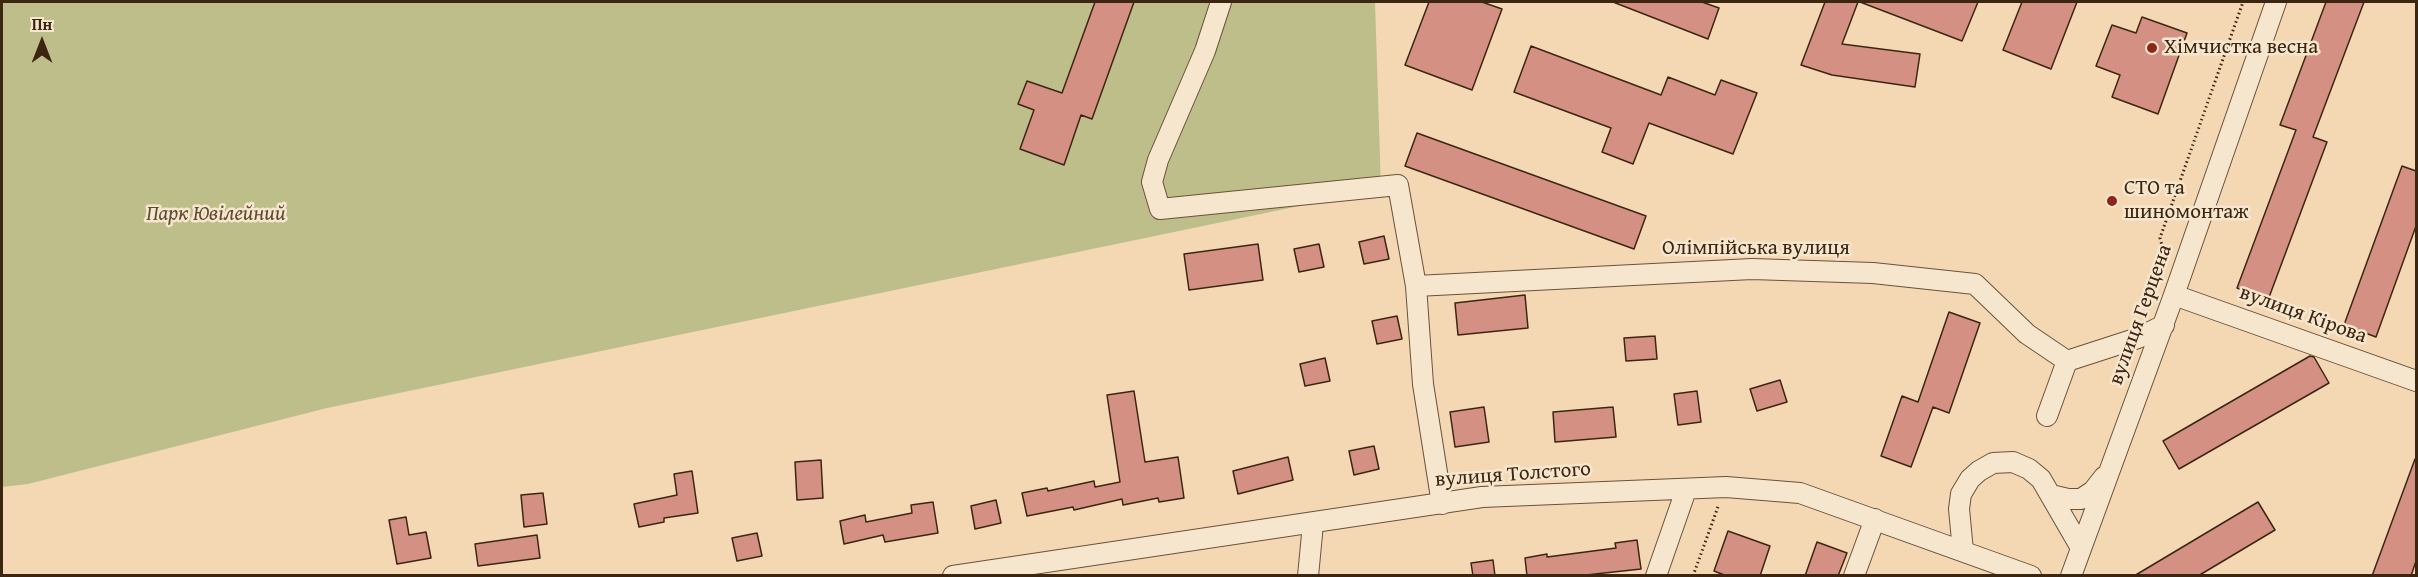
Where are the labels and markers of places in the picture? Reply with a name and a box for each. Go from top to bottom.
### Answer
place label: Хімчистка весна [2164,35,2318,61]
marker: Хімчистка весна [2145,41,2159,55]
place label: СТО та шиномонтаж [2124,176,2249,226]
marker: СТО та шиномонтаж [2105,194,2119,208]

